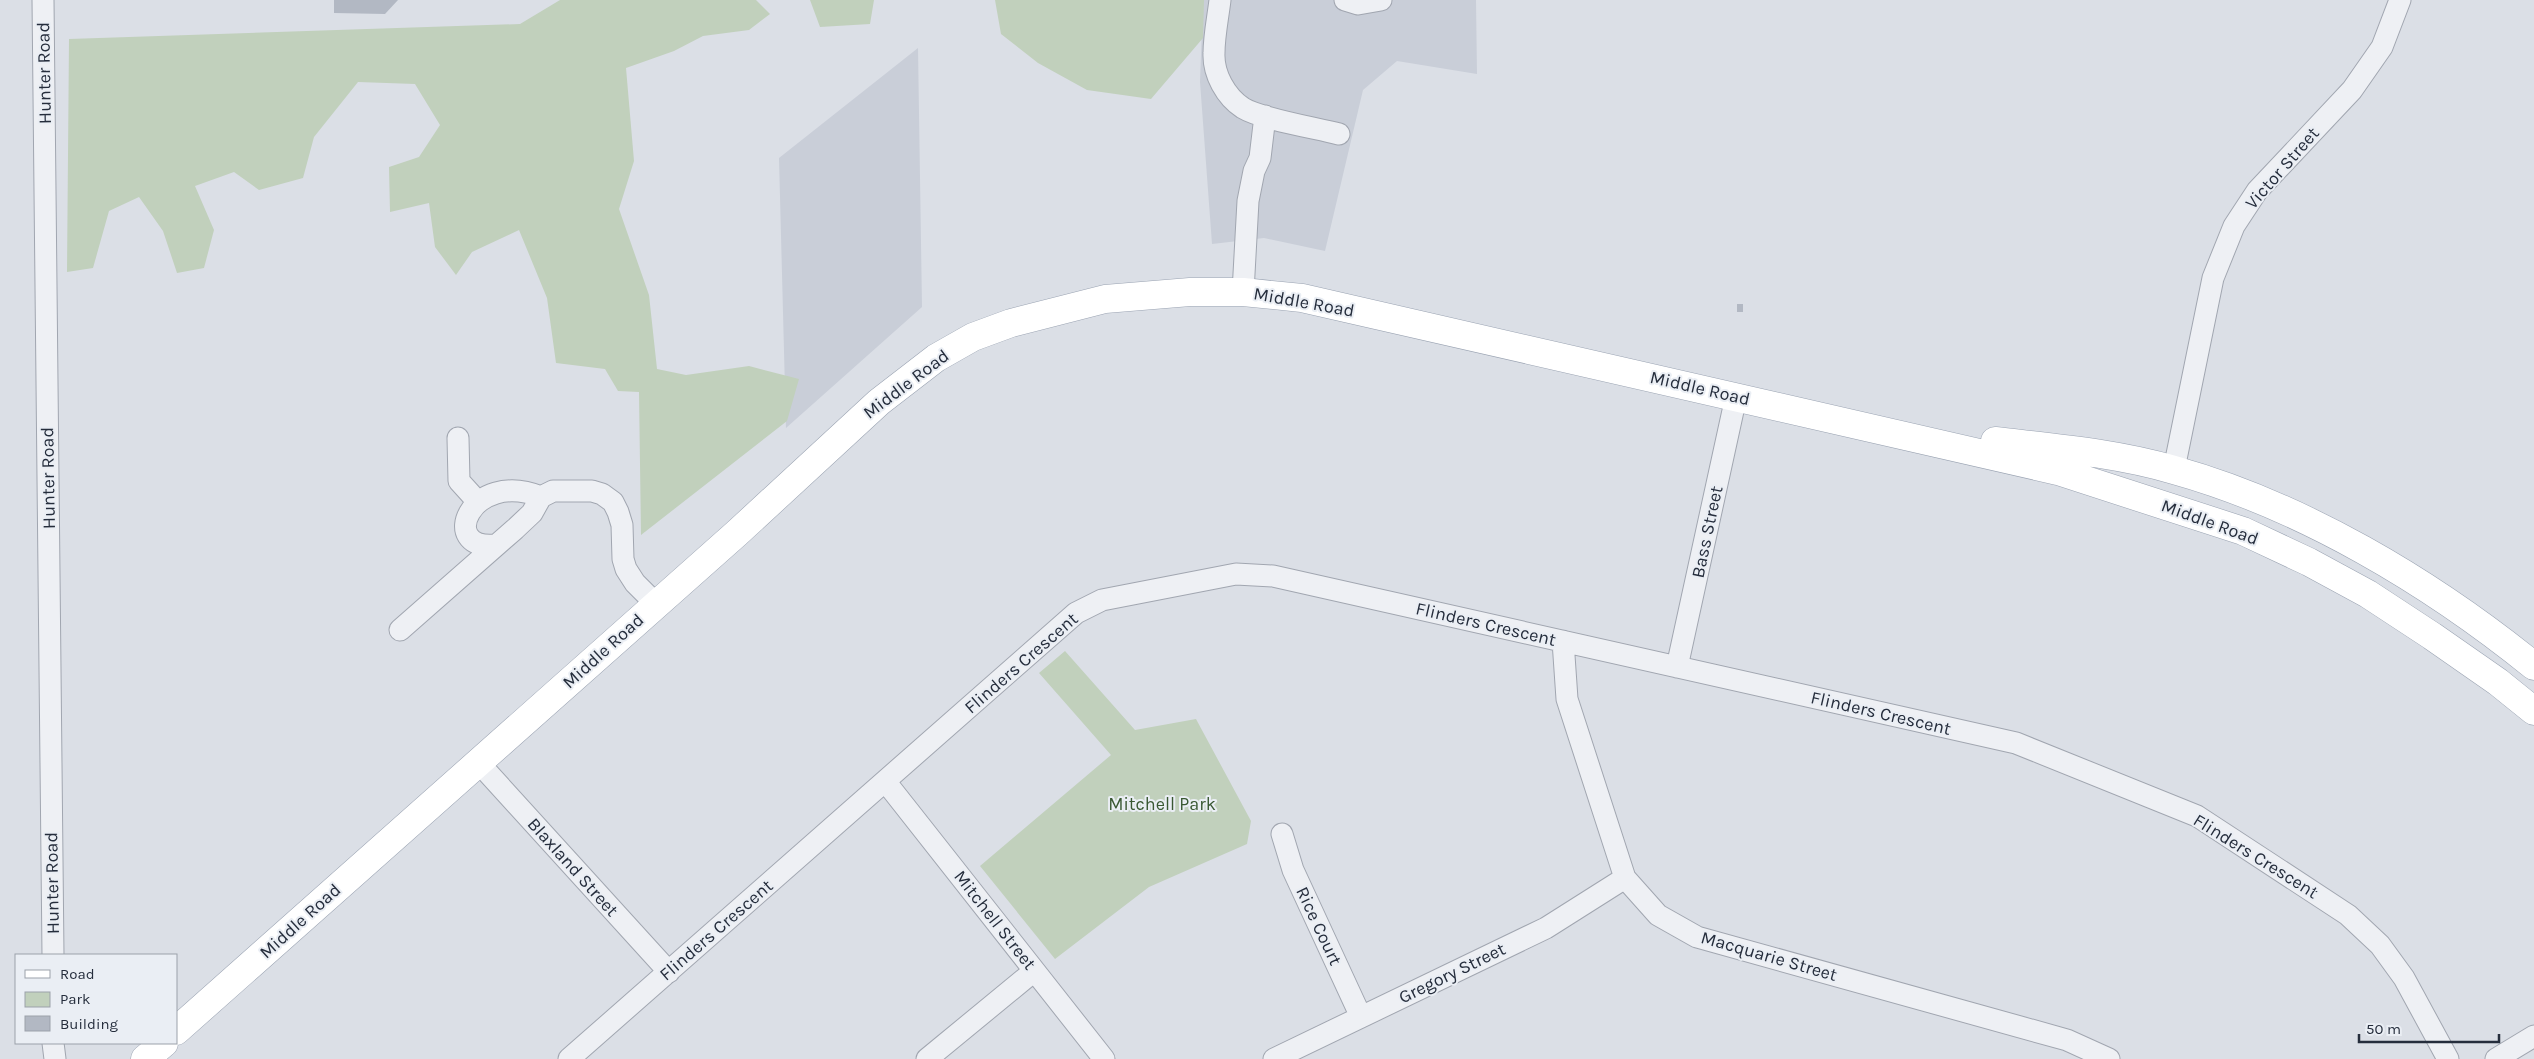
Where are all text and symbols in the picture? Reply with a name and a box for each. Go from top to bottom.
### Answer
street label: Hunter Road [32,22,56,124]
street label: Victor Street [2240,122,2324,214]
street label: Middle Road [1252,282,1356,322]
street label: Middle Road [859,345,953,423]
street label: Middle Road [1648,366,1752,410]
street label: Hunter Road [36,427,60,529]
street label: Bass Street [1686,484,1728,580]
street label: Middle Road [2158,494,2262,550]
street label: Flinders Crescent [1414,597,1558,651]
street label: Flinders Crescent [960,608,1082,718]
street label: Middle Road [558,609,648,693]
street label: Flinders Crescent [1809,686,1953,740]
park label: Mitchell Park [1108,793,1216,815]
street label: Flinders Crescent [2189,809,2323,903]
street label: Blaxland Street [523,813,623,921]
street label: Hunter Road [40,832,64,934]
street label: Mitchell Street [949,866,1041,974]
street label: Flinders Crescent [655,875,777,985]
street label: Middle Road [255,879,345,963]
street label: Rice Court [1291,883,1347,969]
street label: Macquarie Street [1698,926,1840,986]
street label: Gregory Street [1395,938,1509,1008]
legend [15,954,178,1044]
text: Road [60,965,95,983]
text: Park [60,990,90,1008]
scale bar [2359,1012,2499,1044]
text: Building [60,1015,118,1033]
text: 50 m [2366,1020,2401,1038]

